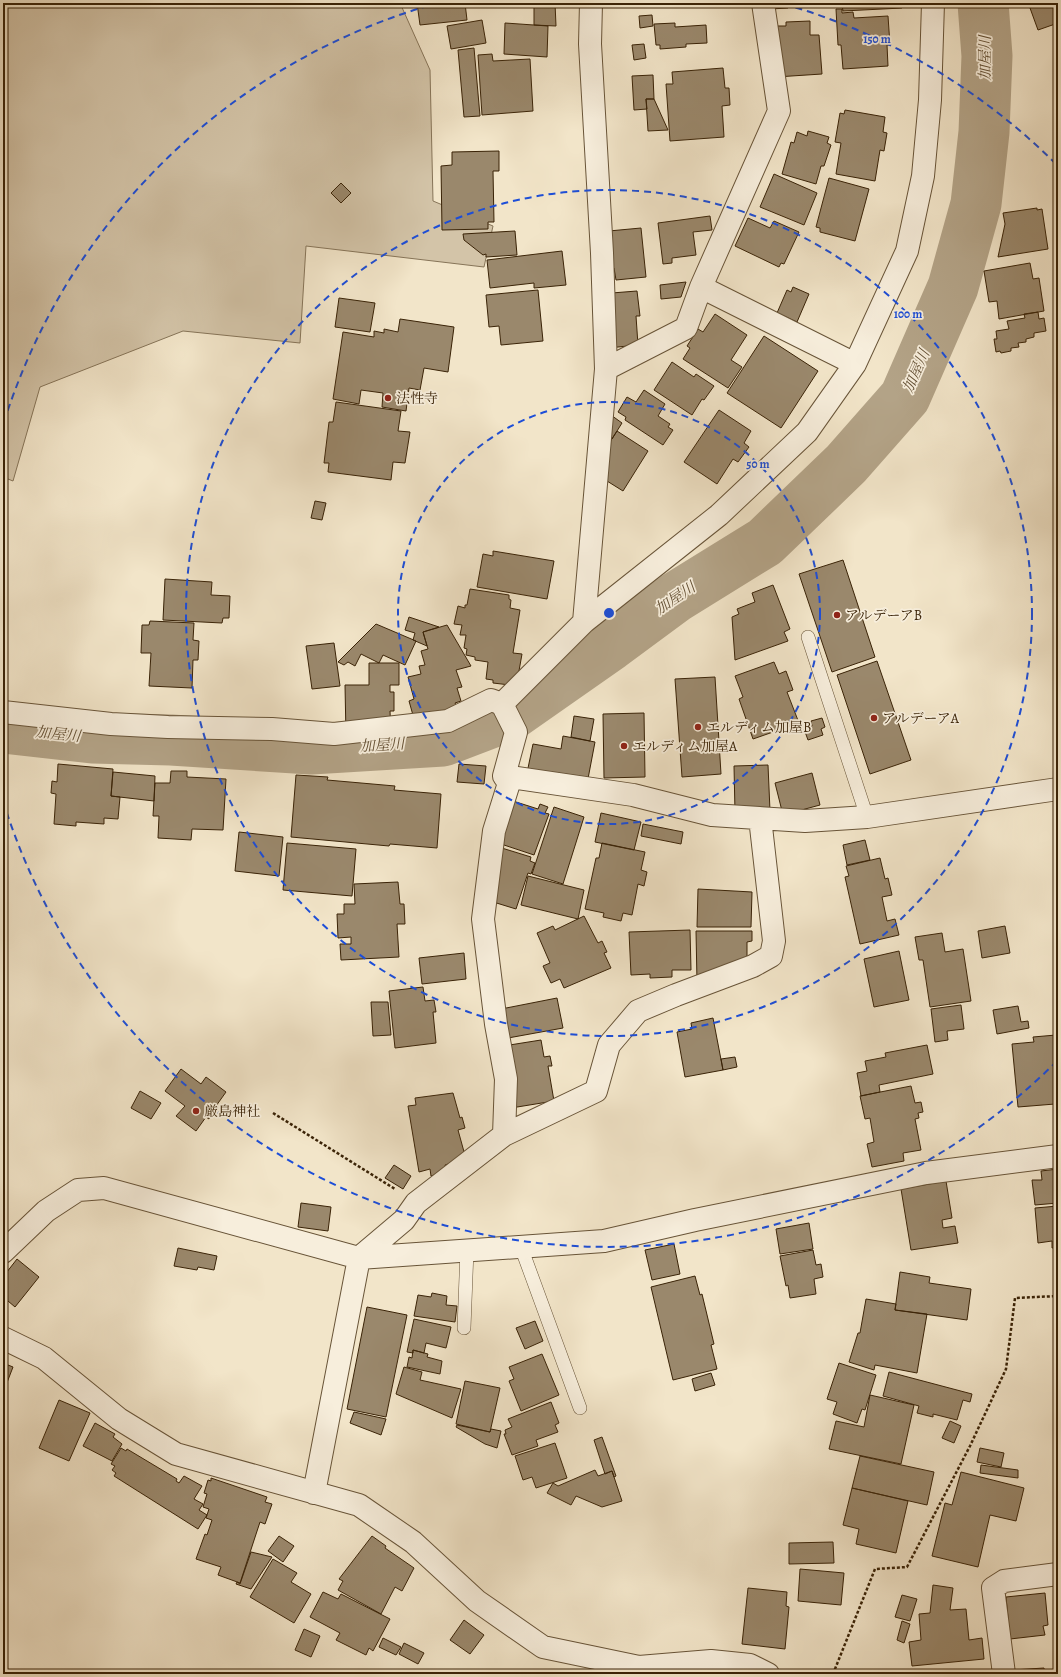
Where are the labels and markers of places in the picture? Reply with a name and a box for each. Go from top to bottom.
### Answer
place label: 法性寺 [396,389,438,408]
marker: 法性寺 [383,393,393,403]
centre of rings [602,606,616,620]
place label: アルデーアB [845,606,922,625]
marker: アルデーアB [832,610,842,620]
place label: アルデーアA [882,709,960,728]
marker: アルデーアA [869,713,879,723]
place label: エルディム加屋B [706,718,811,737]
marker: エルディム加屋B [693,722,703,732]
place label: エルディム加屋A [632,737,738,756]
marker: エルディム加屋A [619,741,629,751]
place label: 厳島神社 [204,1102,260,1121]
marker: 厳島神社 [191,1106,201,1116]

